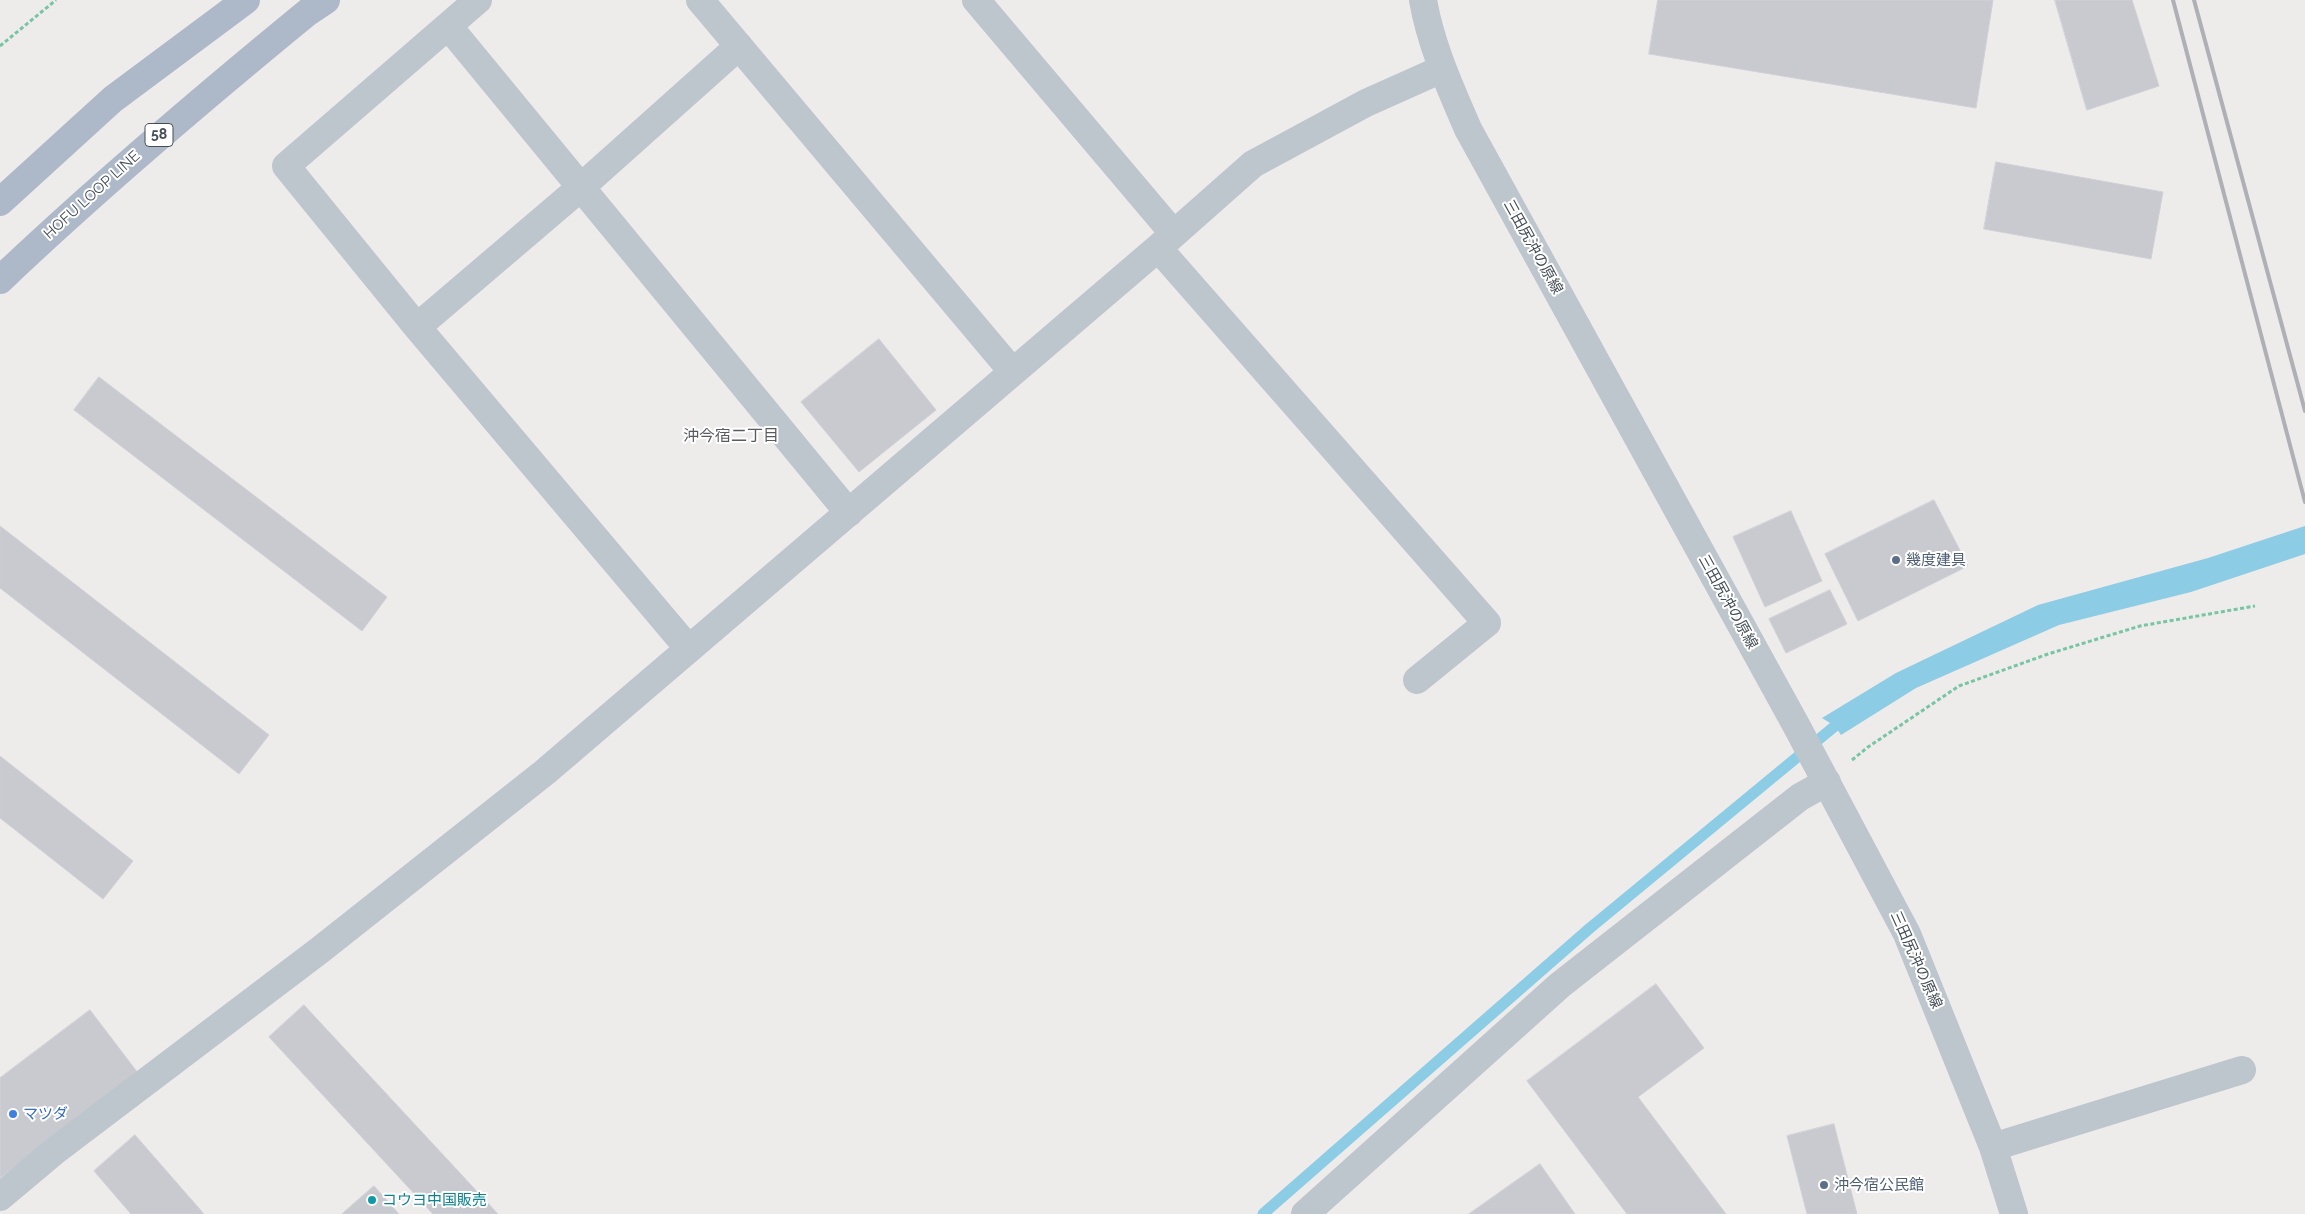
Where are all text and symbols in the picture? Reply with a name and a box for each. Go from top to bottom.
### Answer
road number: 58 [145,124,173,146]
street label: HOFU LOOP LINE [40,147,144,243]
street label: 三田尻沖の原線 [1500,197,1566,297]
district label: 沖今宿二丁目 [683,426,779,446]
place label: 幾度建具 [1906,551,1966,569]
street label: 三田尻沖の原線 [1695,552,1761,652]
marker: 幾度建具 [1890,554,1902,566]
street label: 三田尻沖の原線 [1886,908,1946,1012]
place label: マツダ [23,1105,68,1123]
marker: マツダ [7,1108,19,1120]
place label: 沖今宿公民館 [1834,1176,1924,1194]
marker: 沖今宿公民館 [1818,1179,1830,1191]
place label: コウヨ中国販売 [382,1191,487,1209]
marker: コウヨ中国販売 [366,1194,378,1206]

